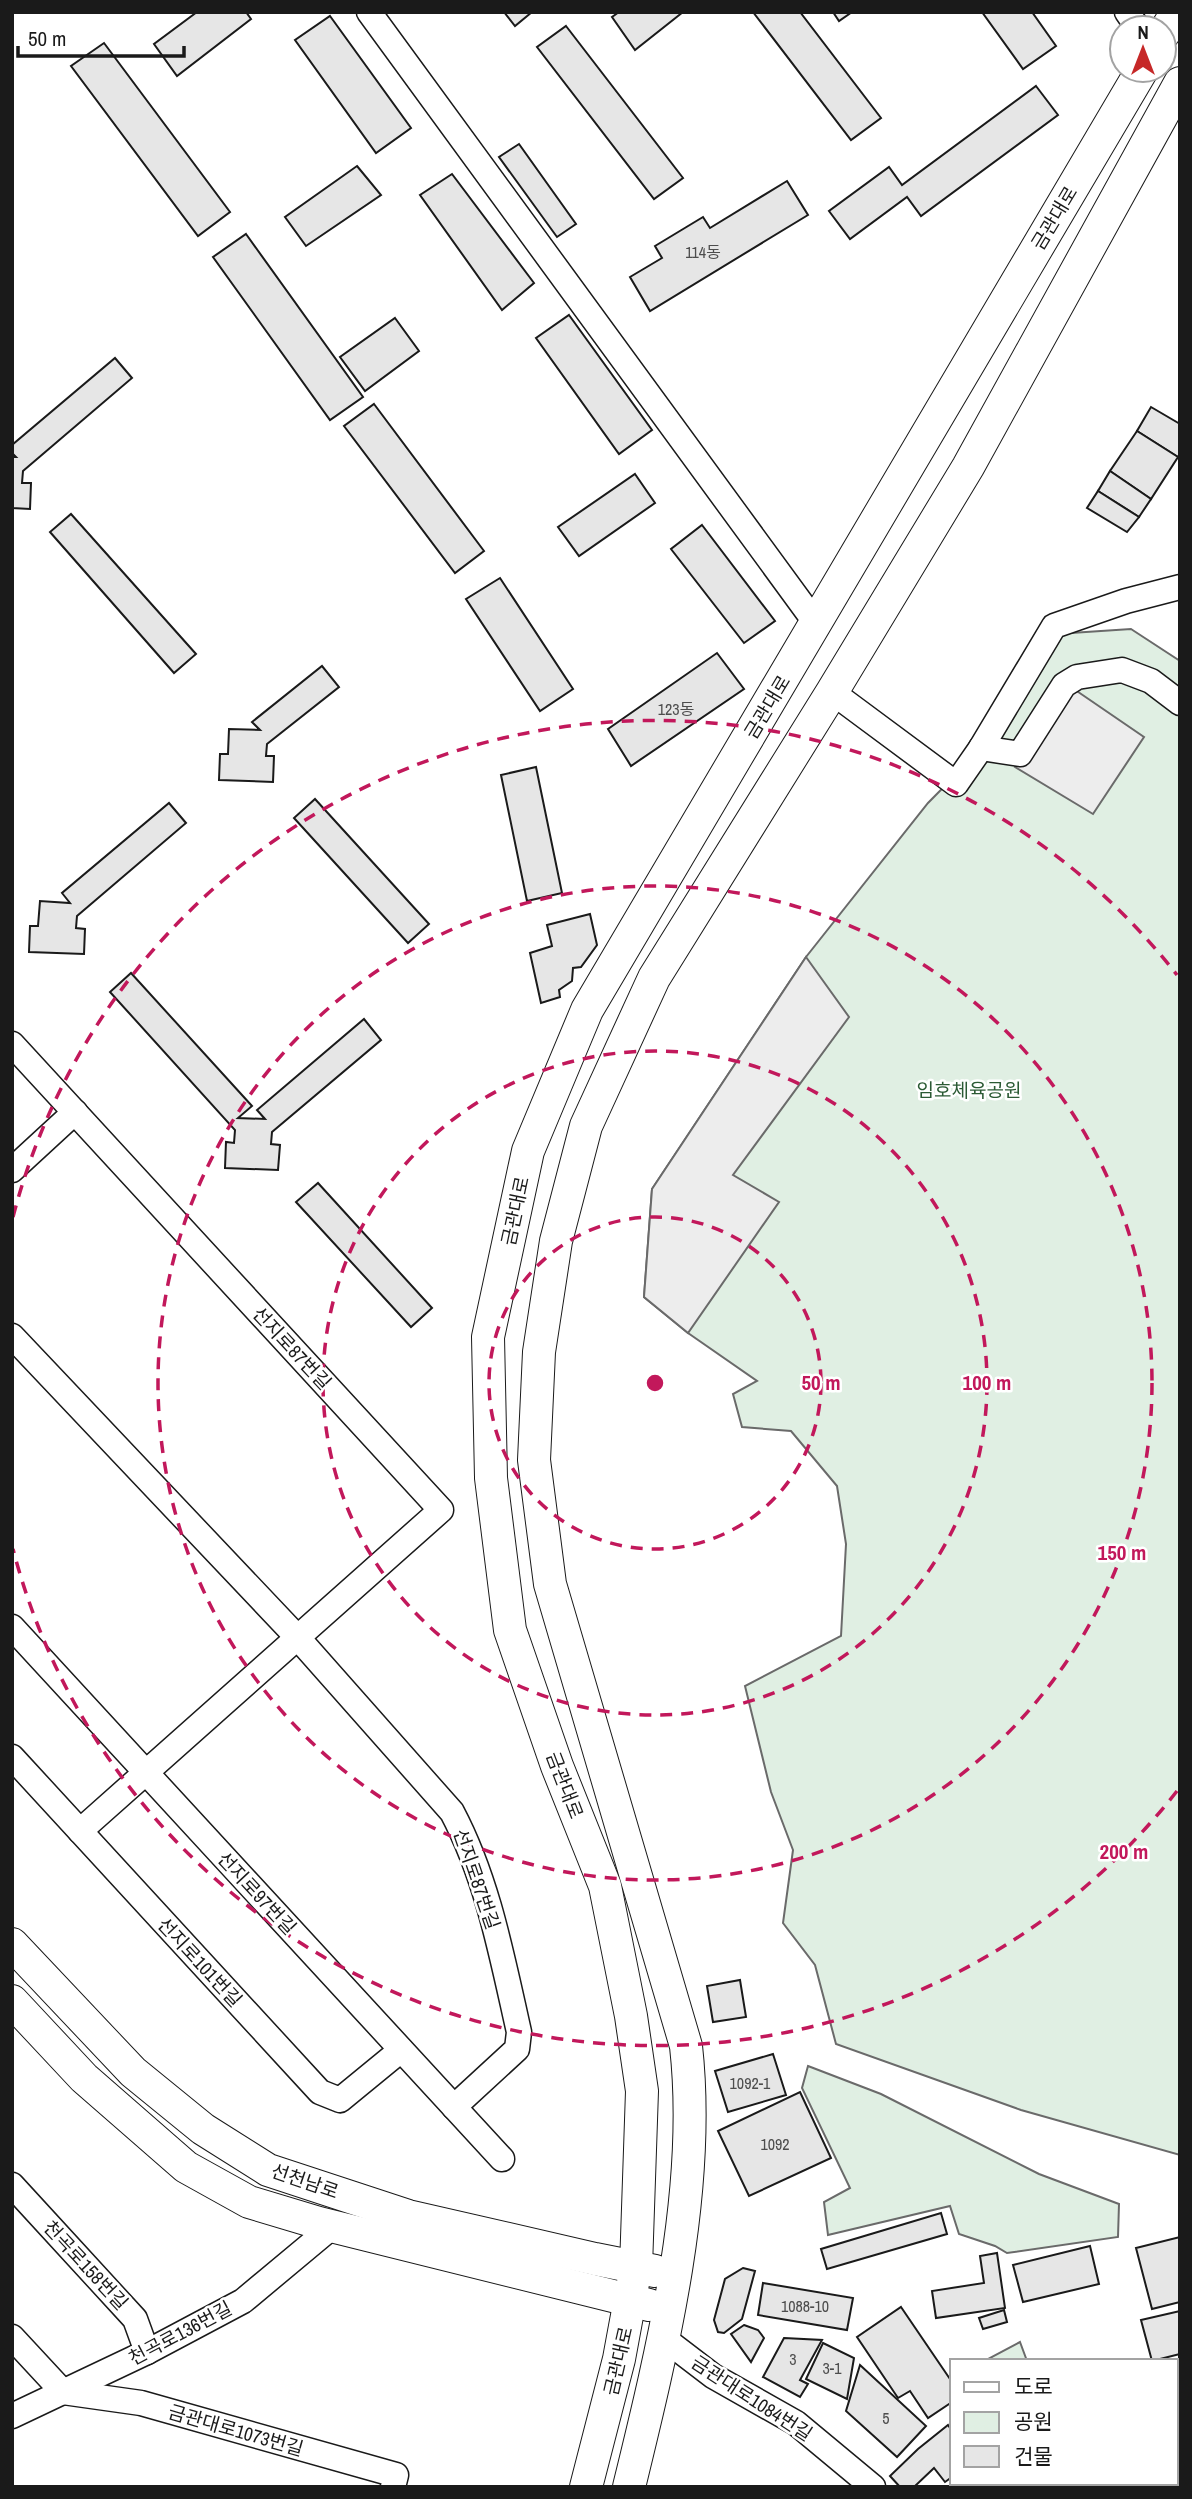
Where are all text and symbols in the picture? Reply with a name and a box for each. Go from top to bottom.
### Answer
scale bar [18,14,184,58]
north arrow [1108,14,1178,84]
text: N [1137,19,1149,45]
text: 50 m [28,24,66,53]
street label: 금관대로 [1025,181,1083,255]
house number: 114동 [685,241,721,263]
street label: 금관대로 [738,670,796,744]
house number: 123동 [658,698,695,720]
park label: 임호체육공원 [917,1077,1021,1103]
street label: 금관대로 [495,1174,535,1248]
street label: 선지로87번길 [247,1301,337,1395]
text: 50 m [801,1368,841,1397]
text: 100 m [963,1368,1011,1397]
centre of rings [643,1371,667,1395]
text: 150 m [1098,1538,1146,1567]
street label: 금관대로 [540,1748,590,1822]
street label: 선지로87번길 [448,1825,506,1933]
text: 200 m [1100,1837,1148,1866]
street label: 선지로97번길 [212,1846,302,1940]
street label: 선지로101번길 [152,1912,248,2012]
house number: 1092-1 [730,2072,771,2094]
house number: 1092 [760,2133,790,2155]
street label: 선천남로 [268,2157,342,2205]
street label: 천곡로158번길 [38,2215,134,2315]
street label: 천곡로136번길 [124,2295,236,2371]
house number: 1088-10 [781,2295,829,2317]
street label: 금관대로 [597,2324,639,2398]
house number: 3 [789,2348,797,2370]
street label: 금관대로1084번길 [686,2349,818,2447]
house number: 3-1 [823,2357,842,2379]
legend [950,2359,1178,2485]
text: 도로 [1014,2372,1053,2401]
street label: 금관대로1073번길 [165,2398,307,2462]
house number: 5 [882,2407,890,2429]
text: 공원 [1014,2407,1053,2436]
text: 건물 [1014,2442,1053,2471]

